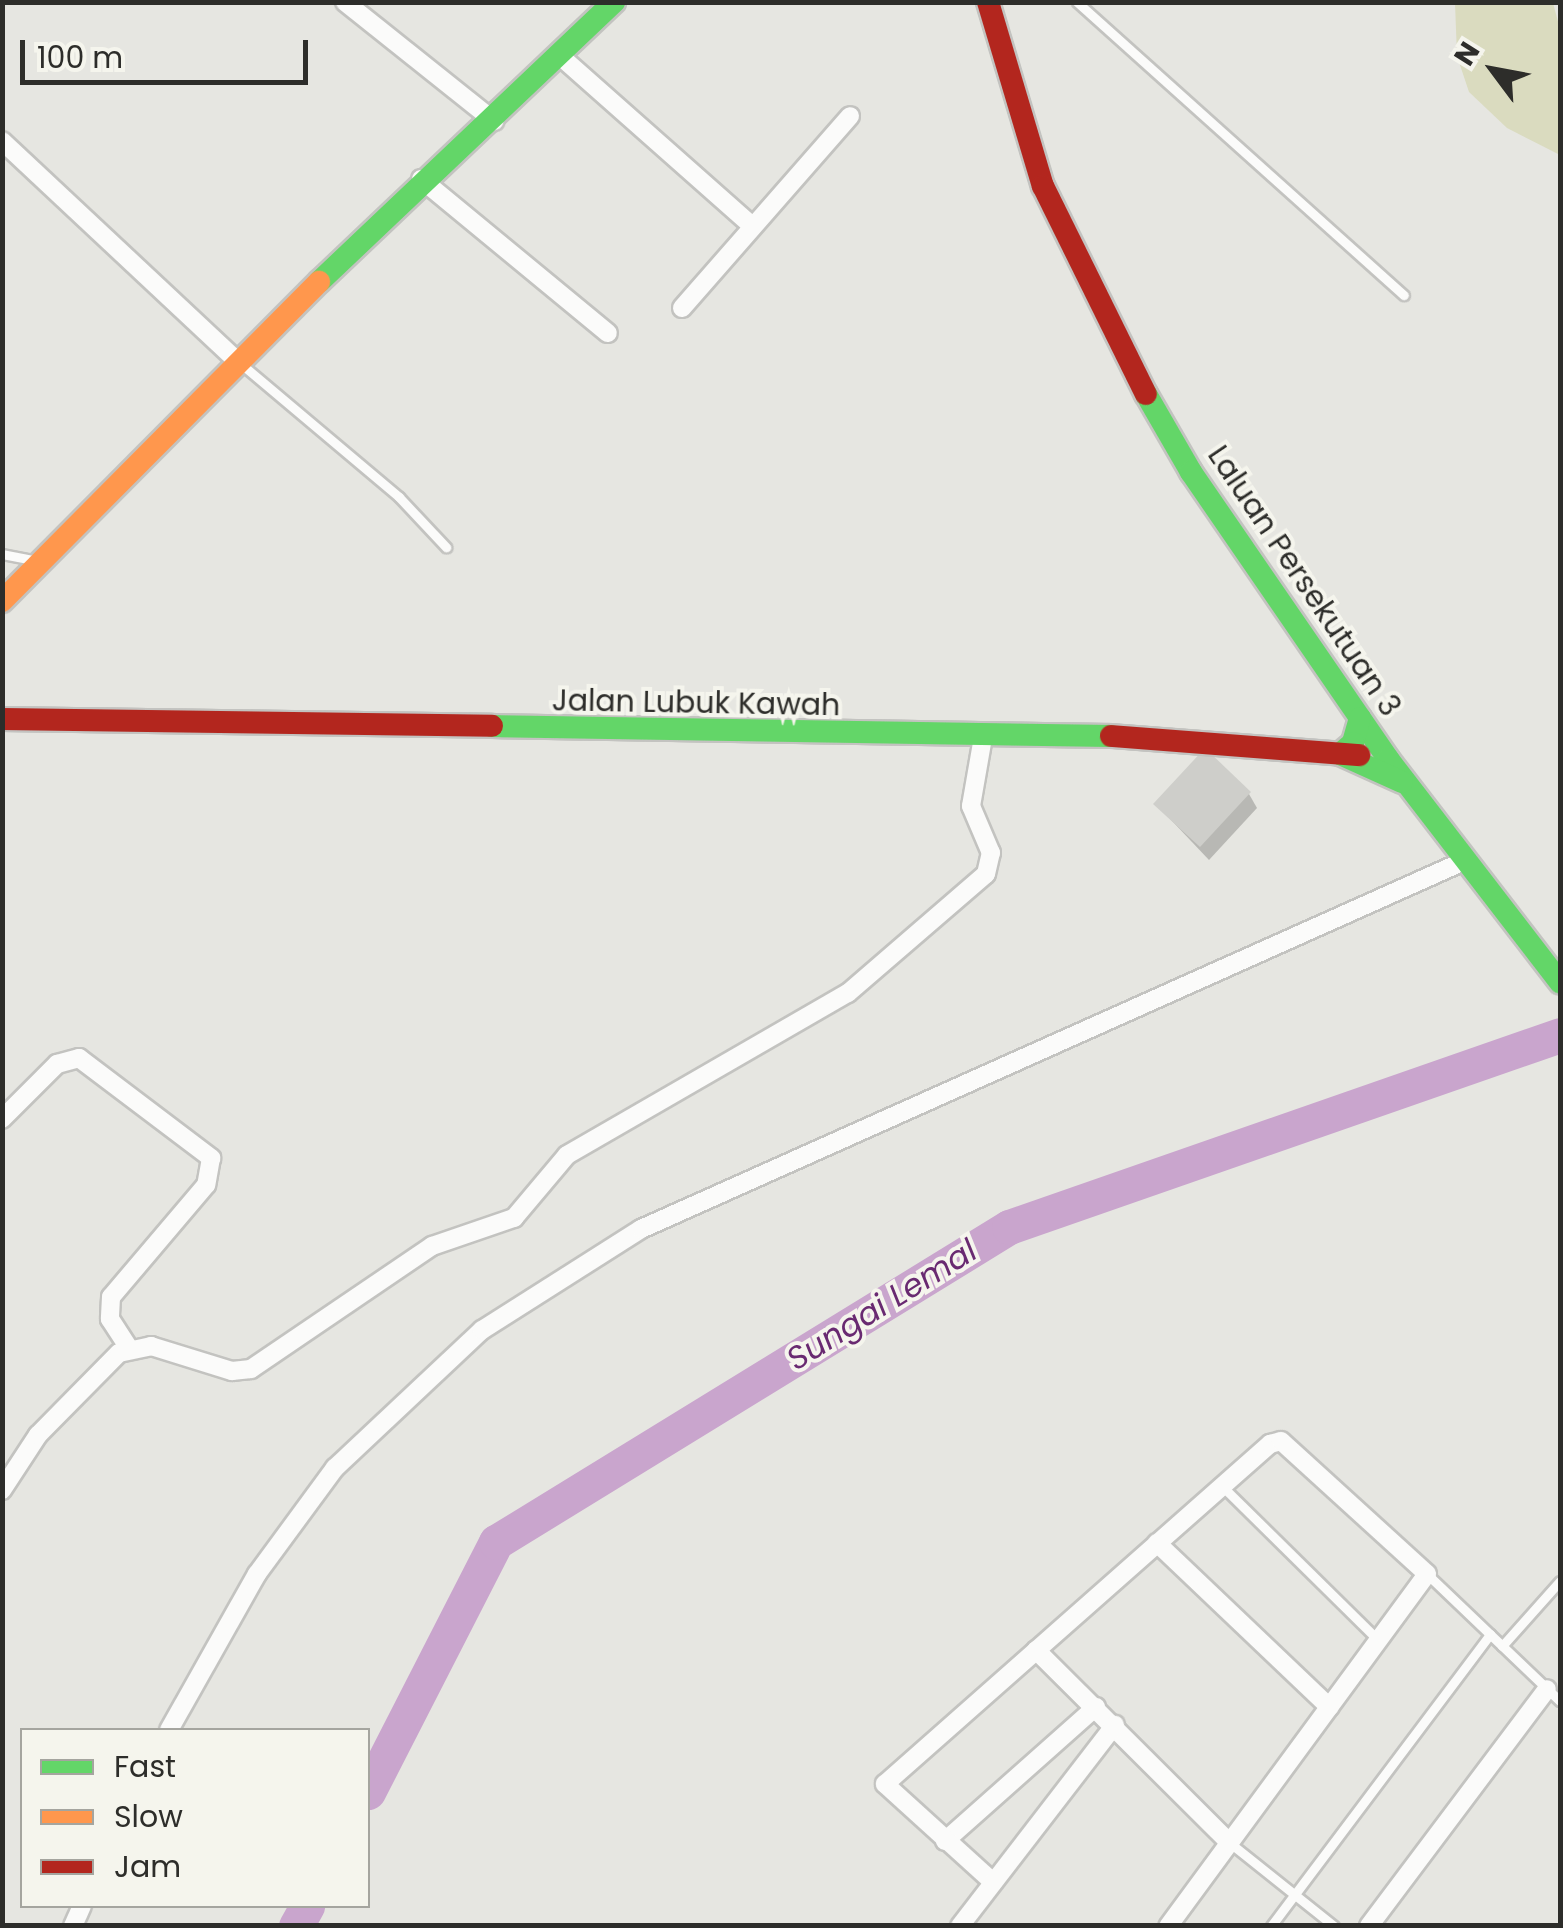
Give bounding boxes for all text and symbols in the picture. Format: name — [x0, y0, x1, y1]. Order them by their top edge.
scale bar — [25, 20, 312, 82]
north arrow — [1443, 20, 1543, 120]
text: N — [1445, 35, 1489, 73]
text: 100 m — [37, 36, 123, 79]
street label: Laluan Persekutuan 3 — [1200, 439, 1408, 723]
street label: Jalan Lubuk Kawah — [551, 682, 841, 724]
water label: Sungai Lemal — [780, 1231, 984, 1379]
legend — [20, 1728, 370, 1908]
text: Fast — [114, 1745, 176, 1788]
text: Slow — [114, 1795, 183, 1838]
text: Jam — [114, 1845, 181, 1888]

